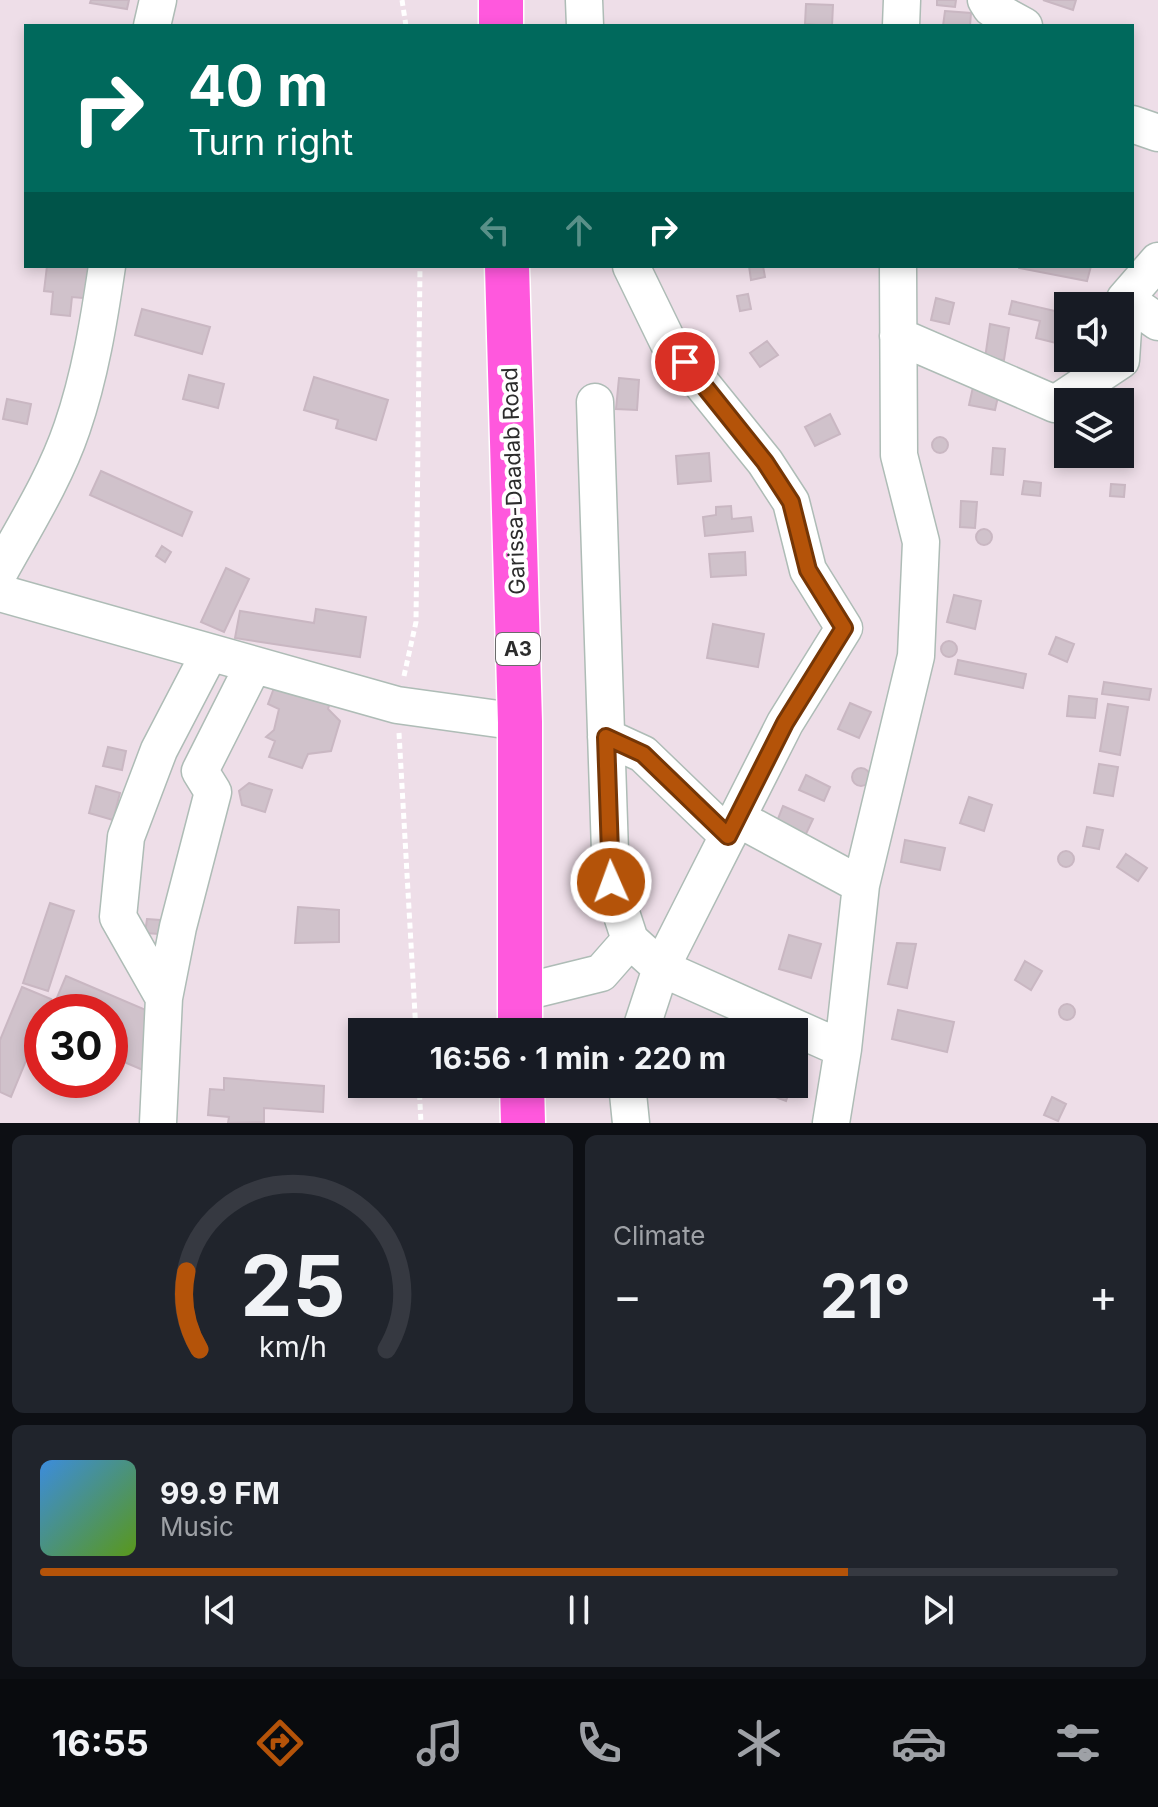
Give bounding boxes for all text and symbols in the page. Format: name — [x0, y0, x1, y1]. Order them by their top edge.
text: 40 m — [188, 52, 328, 120]
icon: right — [56, 56, 160, 160]
text: Turn right — [188, 120, 353, 164]
icon: left — [473, 208, 517, 252]
icon: ahead — [557, 208, 601, 252]
icon: right — [641, 208, 685, 252]
map controls — [1054, 292, 1134, 468]
button: sound — [1054, 292, 1134, 372]
pin — [651, 328, 719, 396]
icon: arrive — [663, 340, 707, 384]
street label: Garissa-Daadab Road — [496, 367, 530, 595]
button: layers — [1054, 388, 1134, 468]
road number: A3 — [496, 633, 540, 665]
position arrow — [569, 840, 653, 924]
speed limit sign: 30 — [24, 994, 128, 1098]
text: 16:56 · 1 min · 220 m — [430, 1040, 726, 1076]
text: Climate — [613, 1220, 705, 1251]
text: 25 — [240, 1235, 345, 1336]
text: 21° — [820, 1260, 911, 1332]
text: − — [613, 1269, 642, 1323]
text: + — [1089, 1269, 1118, 1323]
text: km/h — [259, 1329, 326, 1364]
text: 99.9 FM — [160, 1475, 280, 1511]
text: Music — [160, 1511, 234, 1542]
icon: previous — [198, 1588, 242, 1632]
icon: pause — [557, 1588, 601, 1632]
icon: next — [916, 1588, 960, 1632]
icon: directions — [252, 1715, 308, 1771]
icon: music — [412, 1715, 468, 1771]
icon: phone — [571, 1715, 627, 1771]
icon: climate — [731, 1715, 787, 1771]
icon: car — [891, 1715, 947, 1771]
icon: filters — [1050, 1715, 1106, 1771]
text: 16:55 — [52, 1721, 149, 1765]

